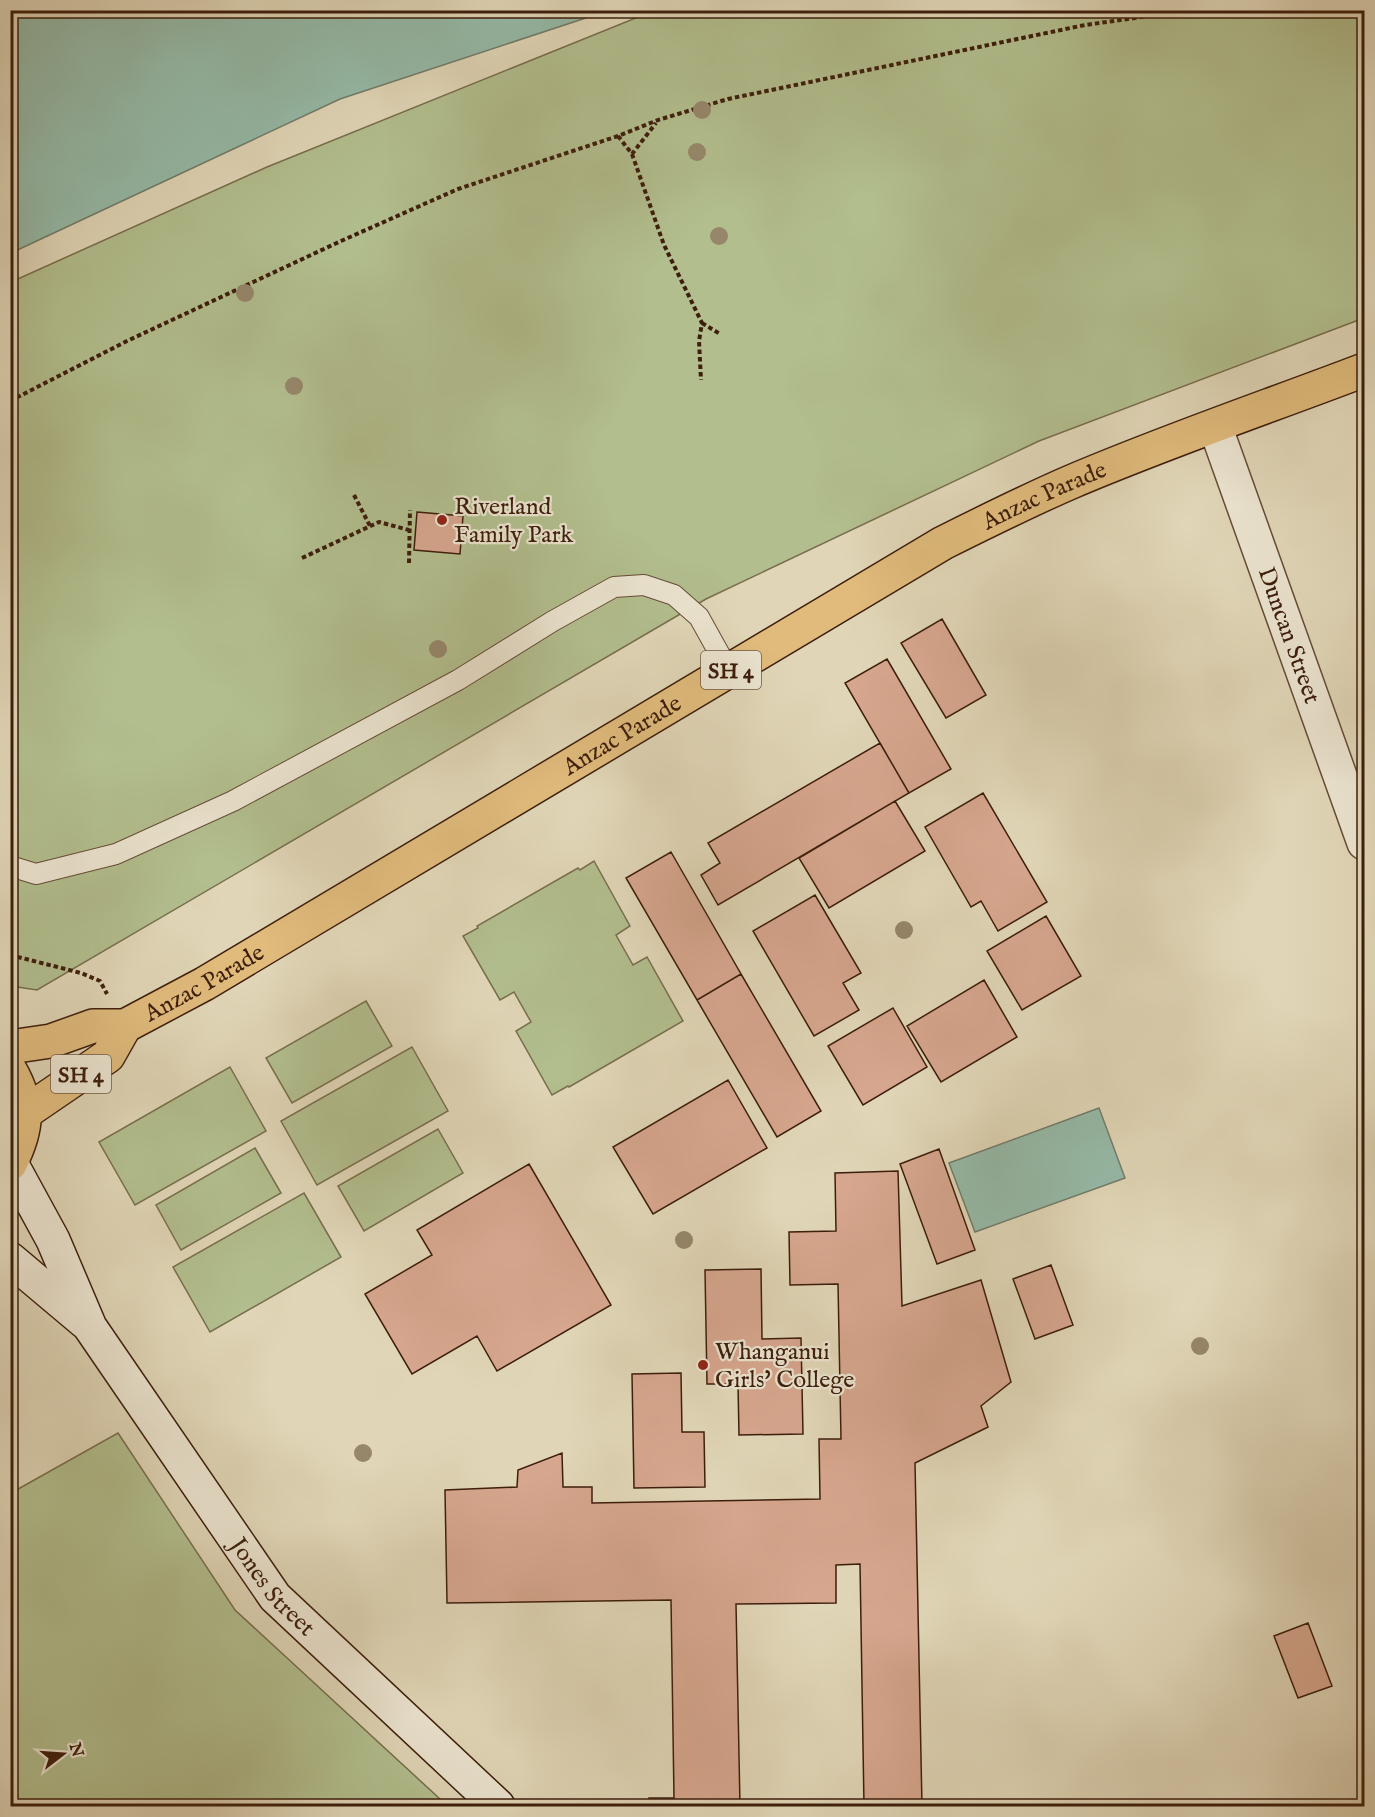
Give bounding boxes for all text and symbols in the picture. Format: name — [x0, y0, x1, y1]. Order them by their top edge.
street label: Anzac Parade — [976, 455, 1111, 539]
place label: Riverland Family Park — [454, 492, 573, 551]
marker: Riverland Family Park — [435, 513, 449, 527]
street label: Duncan Street — [1250, 563, 1327, 708]
road number: SH 4 — [701, 651, 761, 689]
street label: Anzac Parade — [557, 689, 688, 784]
street label: Anzac Parade — [138, 938, 270, 1031]
road number: SH 4 — [51, 1055, 111, 1093]
place label: Whanganui Girls' College — [715, 1337, 854, 1396]
marker: Whanganui Girls' College — [696, 1358, 710, 1372]
street label: Jones Street — [220, 1530, 321, 1644]
north arrow — [33, 1724, 93, 1784]
text: N — [64, 1740, 87, 1760]

